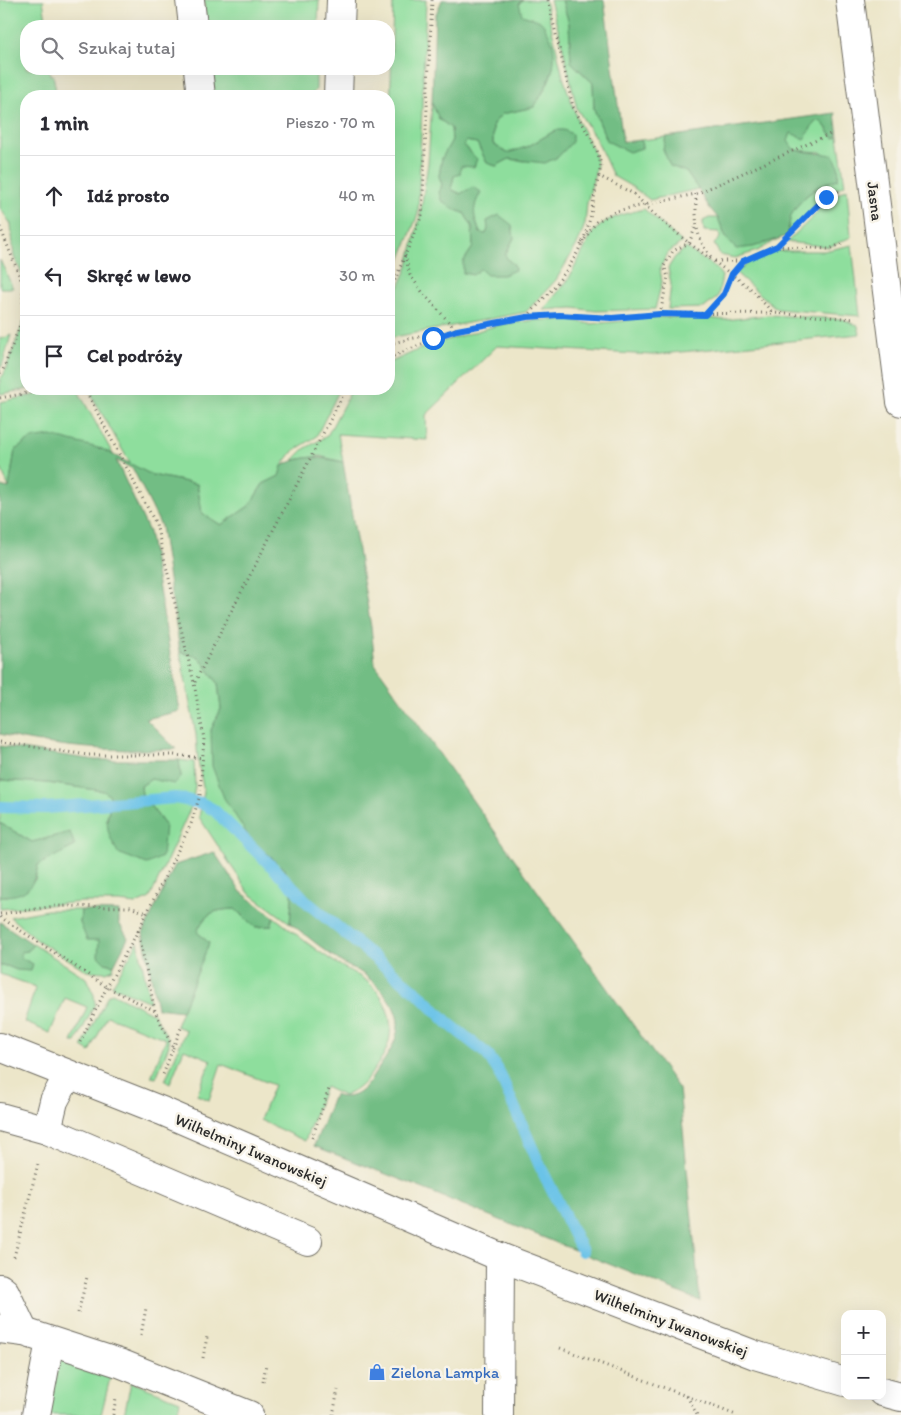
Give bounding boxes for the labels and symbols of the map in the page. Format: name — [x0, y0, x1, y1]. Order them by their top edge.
street label: Jasna — [863, 180, 887, 222]
route end — [815, 186, 838, 209]
route start — [422, 327, 445, 350]
street label: Wilhelminy Iwanowskiej — [172, 1109, 330, 1191]
street label: Wilhelminy Iwanowskiej — [591, 1285, 751, 1361]
shop icon: Zielona Lampka — [367, 1362, 387, 1382]
place label: Zielona Lampka — [391, 1363, 500, 1382]

